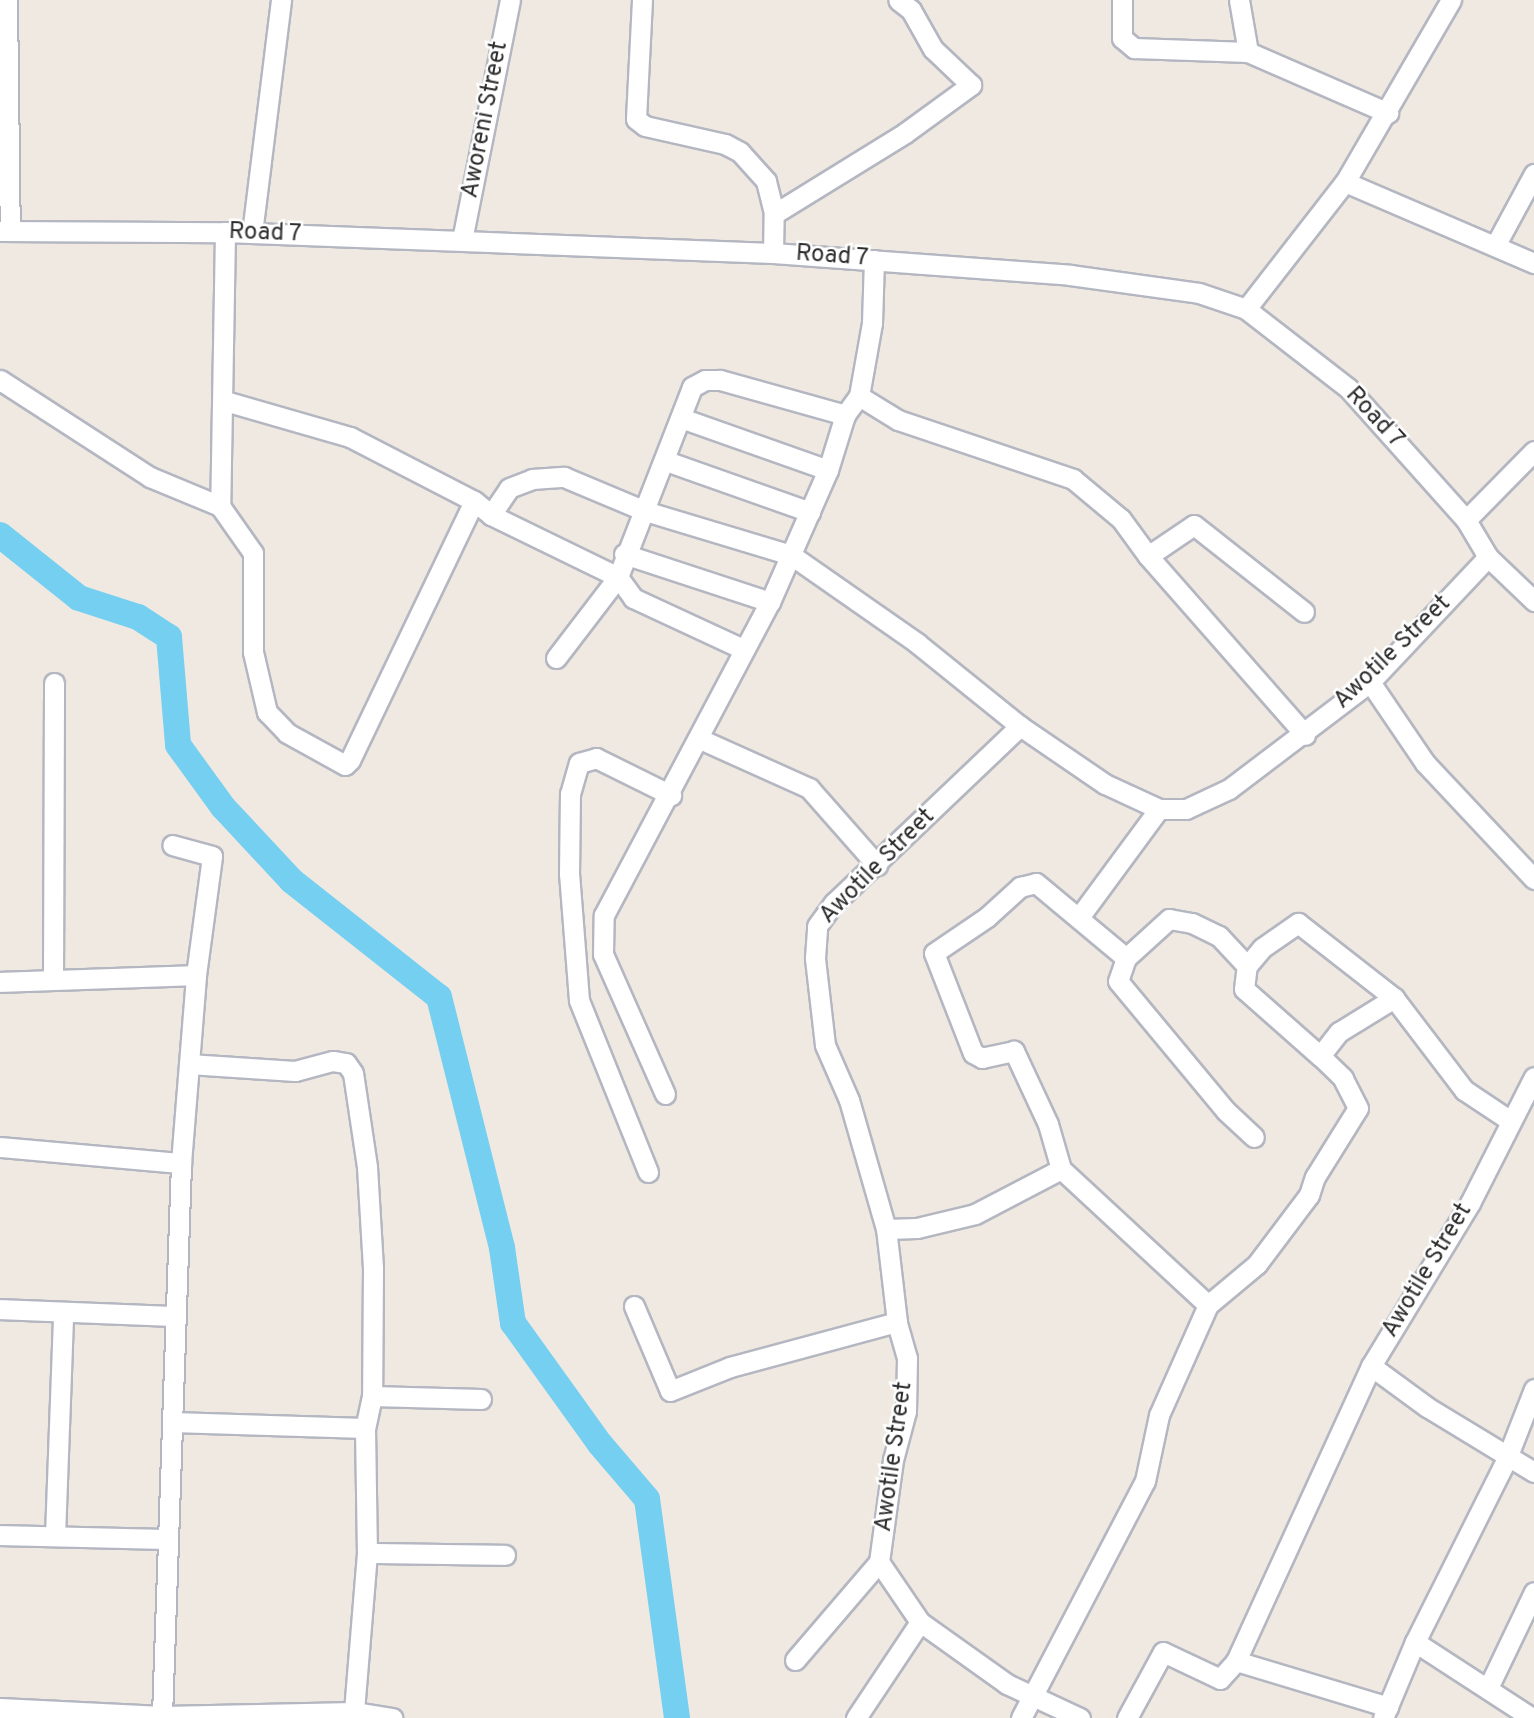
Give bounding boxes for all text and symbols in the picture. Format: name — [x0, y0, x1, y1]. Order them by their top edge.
street label: Aworeni Street — [457, 39, 515, 201]
street label: Road 7 — [228, 218, 302, 250]
street label: Road 7 — [794, 240, 870, 274]
street label: Road 7 — [1338, 381, 1410, 455]
street label: Awotile Street — [1329, 590, 1457, 716]
street label: Awotile Street — [814, 803, 942, 931]
street label: Awotile Street — [1377, 1199, 1479, 1343]
street label: Awotile Street — [870, 1380, 920, 1534]

